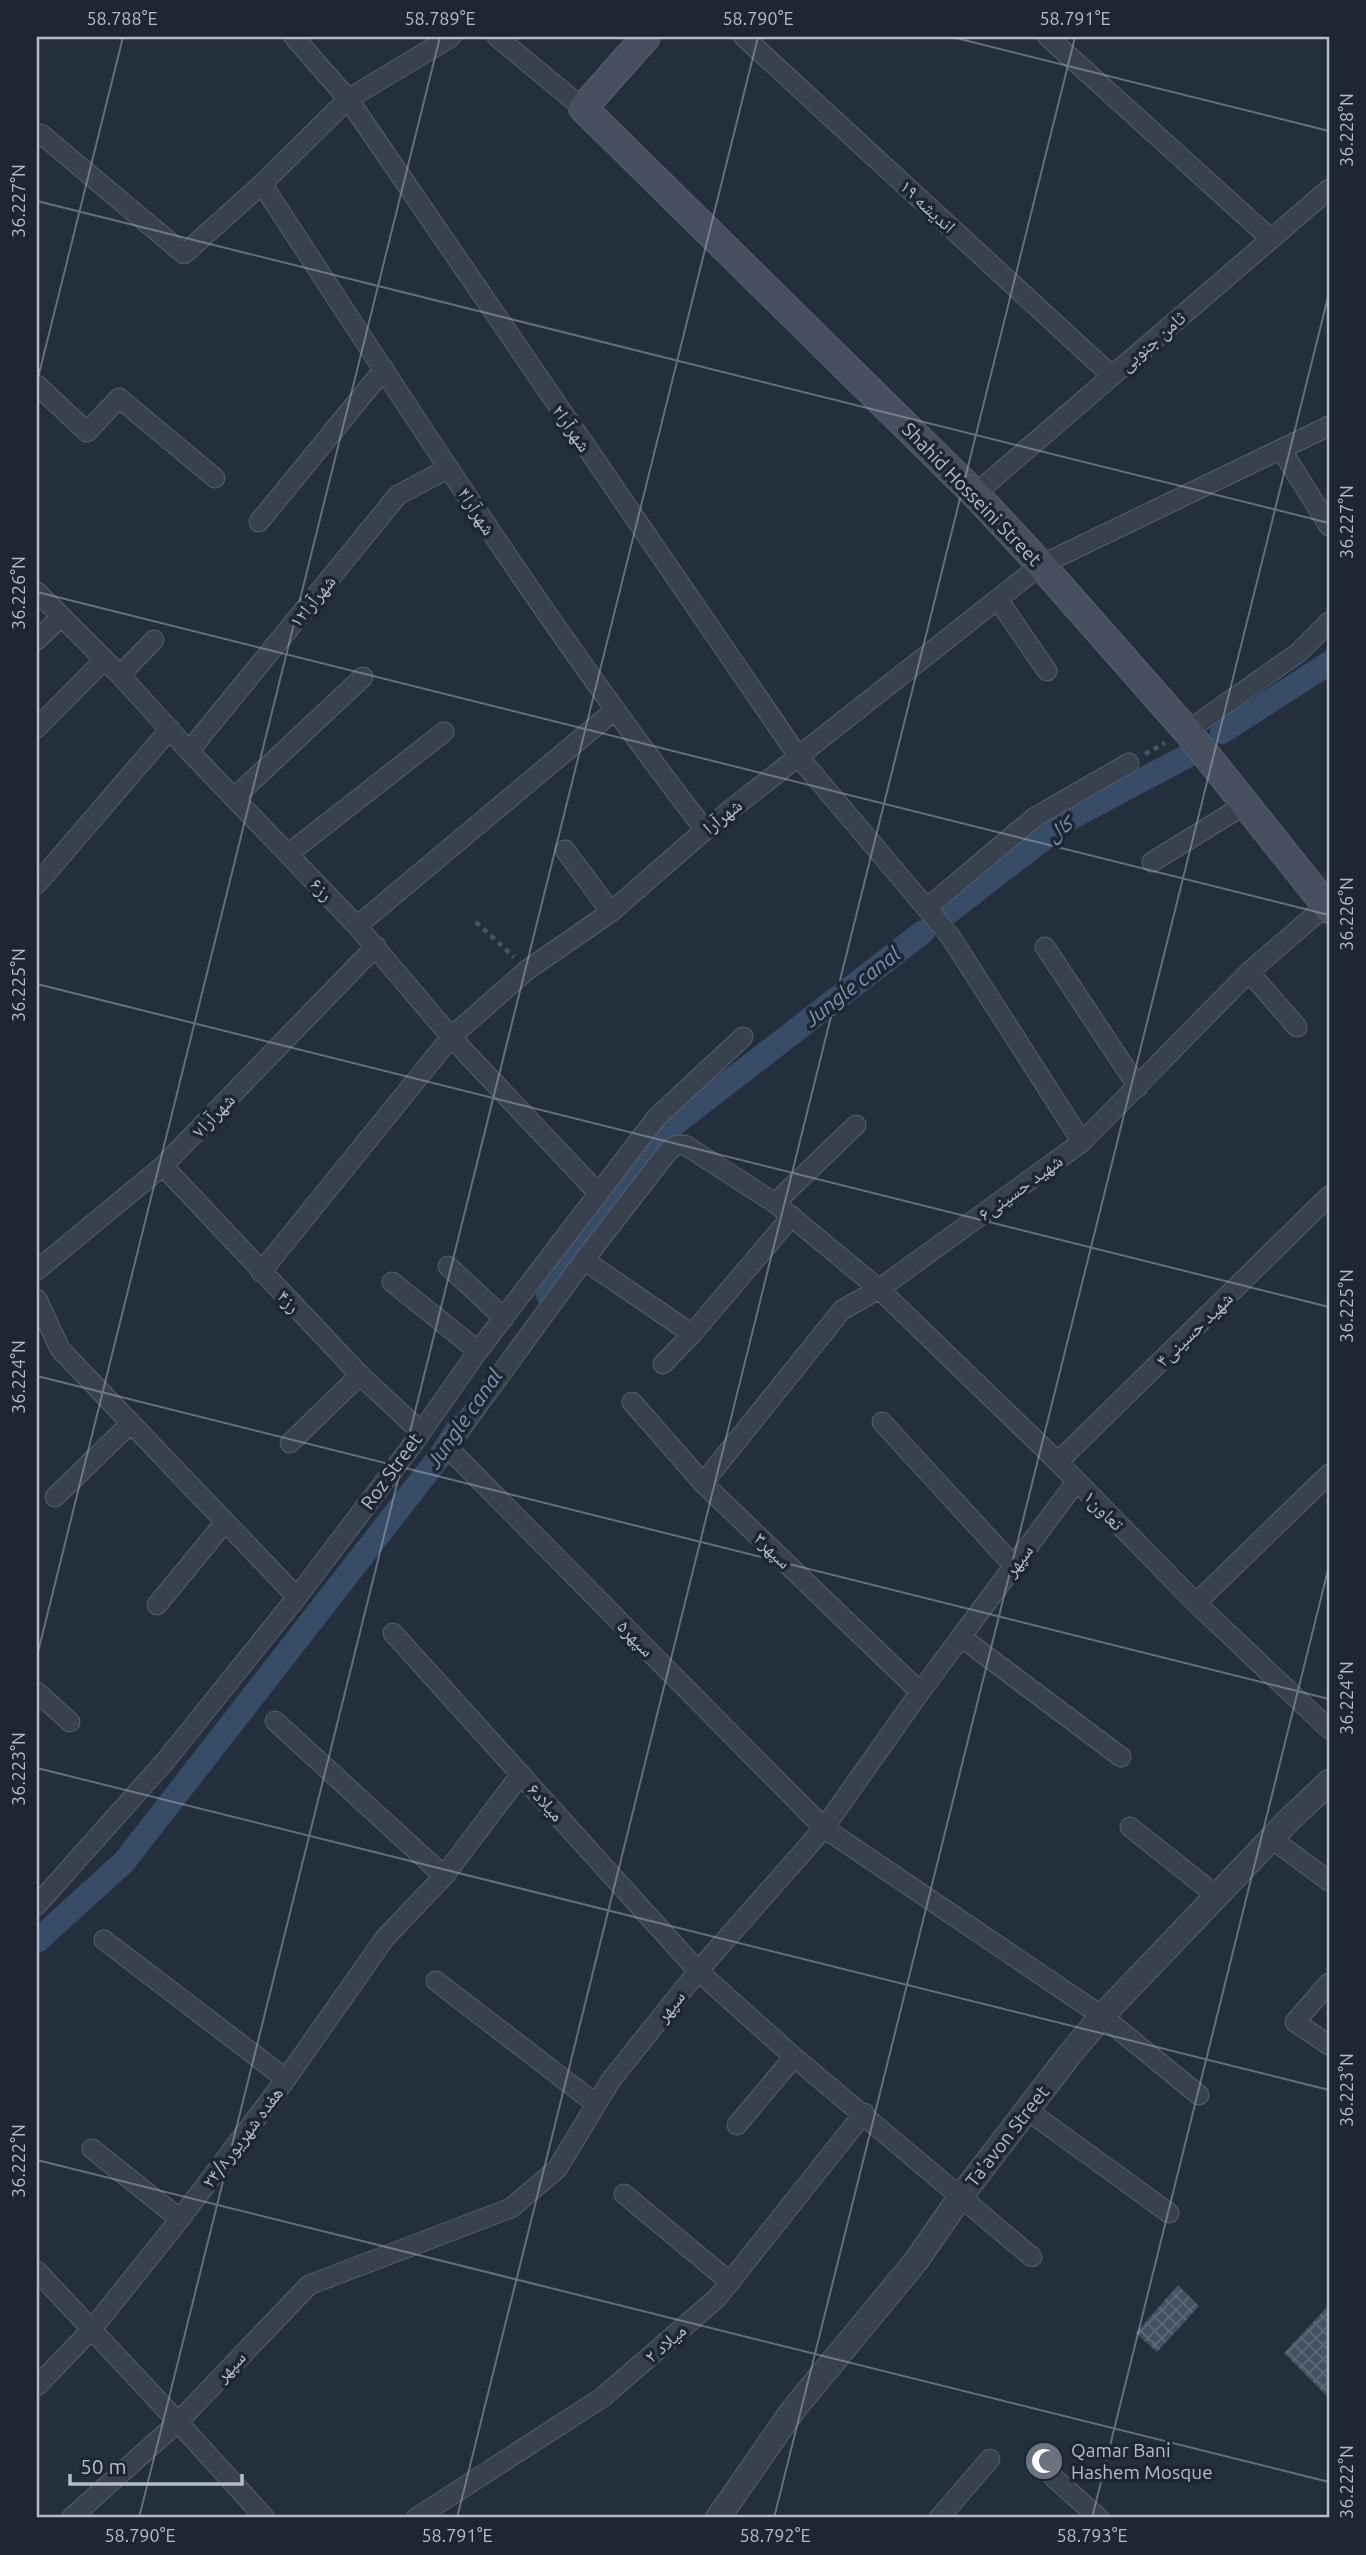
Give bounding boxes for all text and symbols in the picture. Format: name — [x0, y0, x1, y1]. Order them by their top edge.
text: 58.788°E — [86, 8, 158, 28]
text: 58.789°E — [404, 8, 476, 28]
text: 58.790°E — [722, 8, 794, 28]
text: 58.791°E — [1039, 8, 1111, 28]
text: 36.228°N — [1336, 93, 1356, 167]
text: 36.227°N — [8, 164, 28, 238]
street label: اندیشه ۱۹ — [895, 175, 960, 237]
street label: ثامن جنوبی — [1114, 306, 1190, 376]
street label: شهرآرا۲ — [547, 400, 596, 456]
street label: Shahid Hosseini Street — [898, 418, 1046, 570]
street label: شهرآرا۴ — [453, 483, 500, 539]
text: 36.227°N — [1336, 485, 1356, 559]
text: 36.226°N — [8, 556, 28, 630]
street label: شهرآرا۱۲ — [284, 570, 340, 632]
street label: شهرآرا — [698, 794, 747, 839]
water label: کال — [1041, 809, 1081, 847]
street label: رز۶ — [305, 873, 338, 906]
text: 36.226°N — [1336, 877, 1356, 951]
water label: Jungle canal — [798, 941, 905, 1032]
text: 36.225°N — [8, 948, 28, 1022]
street label: شهرآرا۷ — [187, 1089, 240, 1142]
street label: شهید حسینی۶ — [974, 1149, 1067, 1226]
text: 36.225°N — [1336, 1269, 1356, 1343]
street label: رز۴ — [272, 1285, 305, 1318]
street label: شهید حسینی۴ — [1151, 1287, 1238, 1372]
text: 36.224°N — [8, 1340, 28, 1414]
water label: Jungle canal — [420, 1364, 507, 1473]
street label: Roz Street — [356, 1428, 426, 1513]
street label: تعاون۱ — [1079, 1485, 1129, 1536]
street label: سپهر۳ — [749, 1527, 796, 1574]
street label: سپهر — [998, 1540, 1038, 1582]
street label: سپهر۵ — [612, 1615, 659, 1662]
text: 36.224°N — [1336, 1661, 1356, 1735]
text: 36.223°N — [8, 1732, 28, 1806]
street label: میلاد۶ — [523, 1778, 569, 1826]
street label: سپهر — [650, 1986, 690, 2028]
text: 36.223°N — [1336, 2053, 1356, 2127]
street label: Ta'avon Street — [961, 2081, 1054, 2191]
street label: هفده شهریور۲۴/۸ — [197, 2082, 288, 2192]
text: 36.222°N — [8, 2124, 28, 2198]
street label: میلاد ۲ — [640, 2319, 690, 2367]
street label: سپهر — [209, 2346, 251, 2387]
place label: Qamar Bani Hashem Mosque — [1071, 2439, 1213, 2483]
mosque icon: Qamar Bani Hashem Mosque — [1023, 2440, 1065, 2482]
scale bar — [70, 2443, 242, 2487]
text: 36.222°N — [1336, 2445, 1356, 2519]
text: 50 m — [80, 2454, 127, 2478]
text: 58.790°E — [104, 2525, 176, 2545]
text: 58.791°E — [421, 2525, 493, 2545]
text: 58.792°E — [739, 2525, 811, 2545]
text: 58.793°E — [1056, 2525, 1128, 2545]

